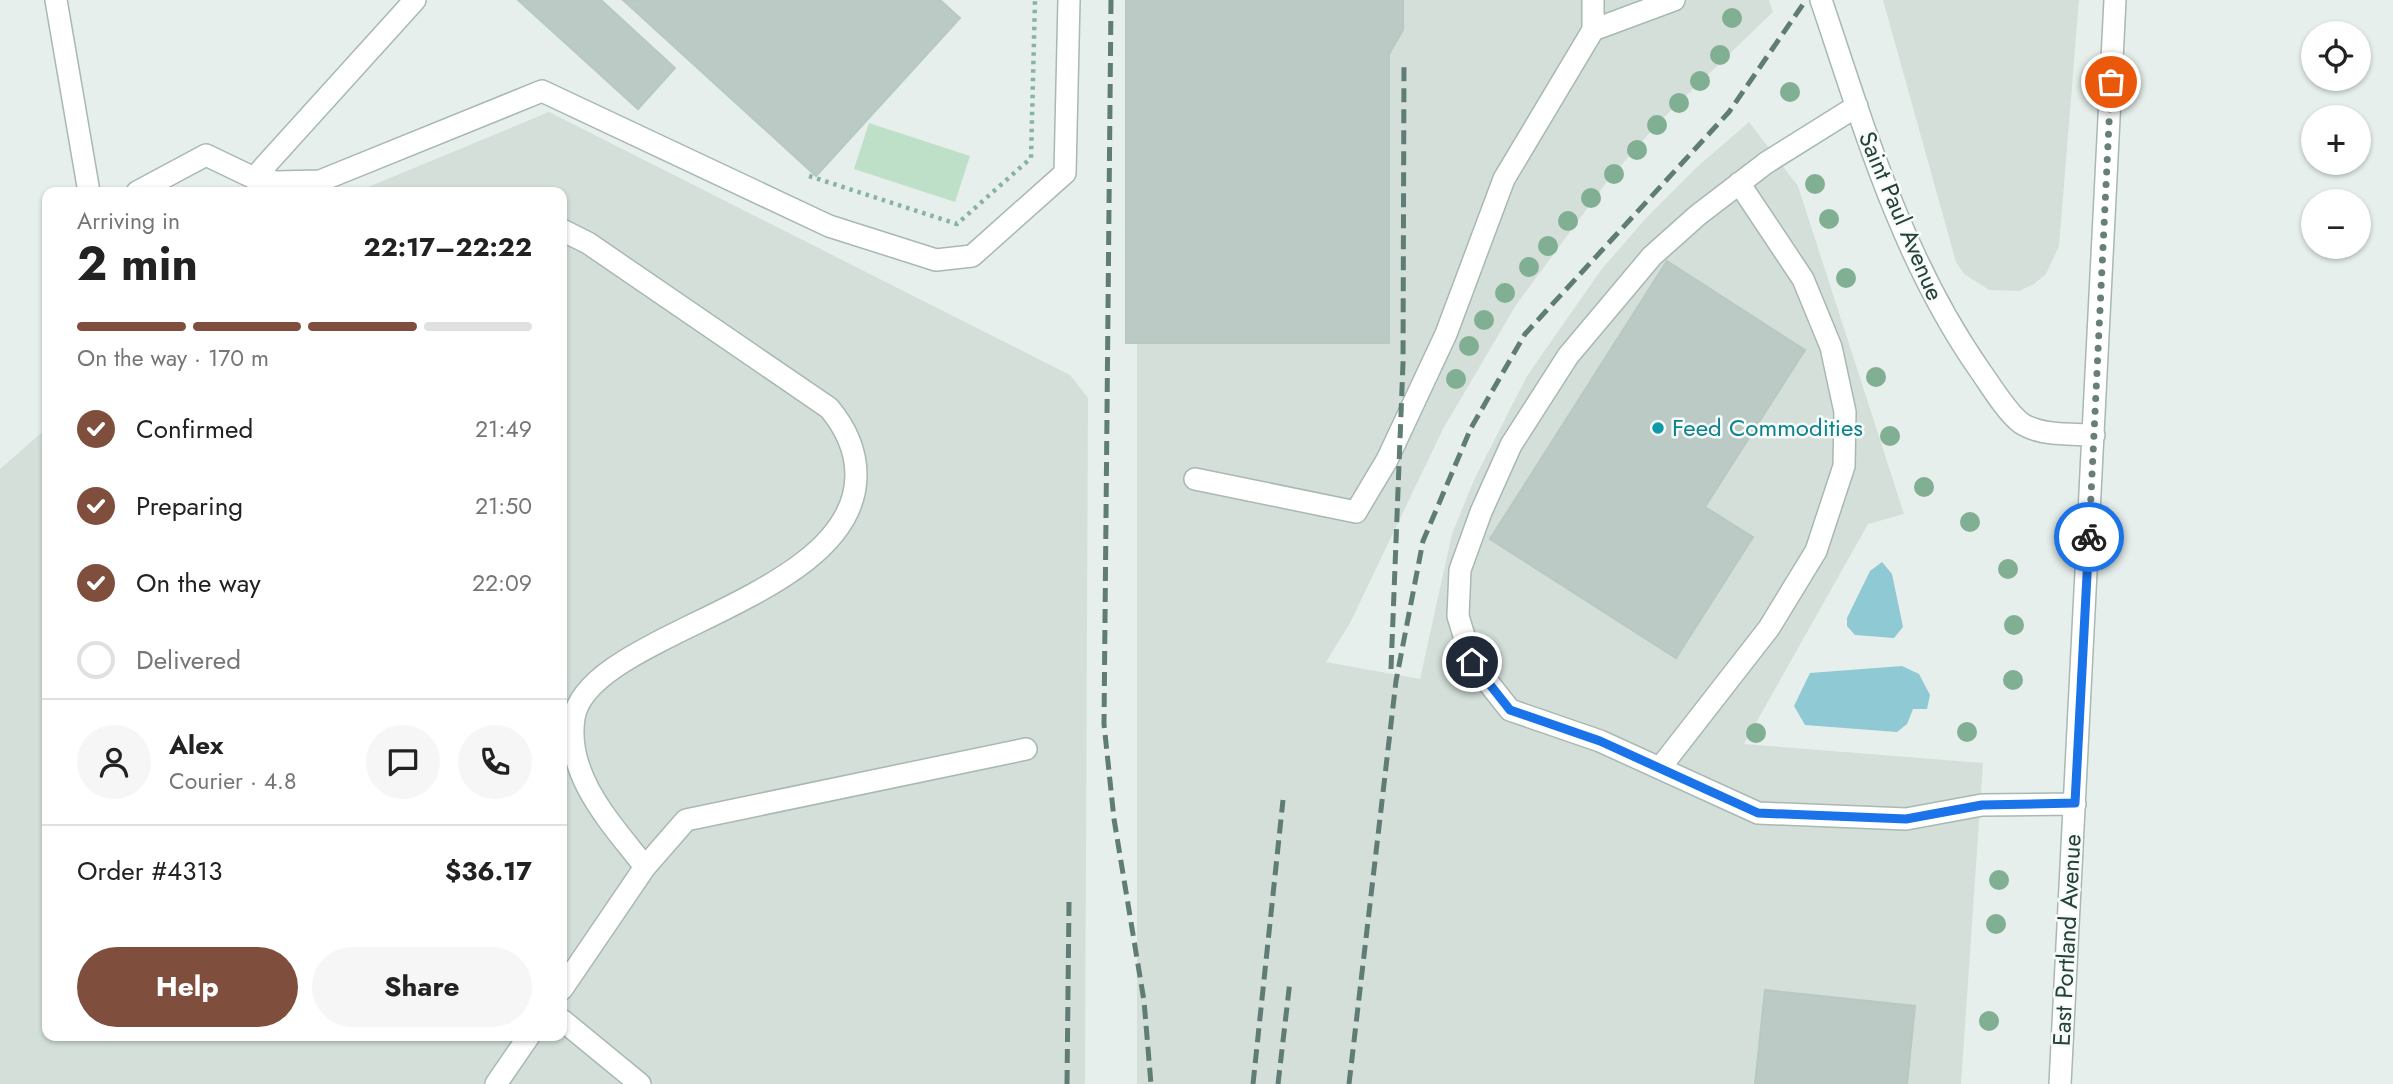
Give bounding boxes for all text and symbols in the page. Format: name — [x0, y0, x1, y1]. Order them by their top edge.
map controls — [2301, 21, 2371, 259]
button: locate — [2301, 21, 2371, 91]
pin — [2081, 52, 2141, 112]
icon: bag — [2092, 63, 2130, 101]
button: + — [2301, 105, 2371, 175]
street label: Saint Paul Avenue — [1850, 126, 1953, 306]
button: − — [2301, 189, 2371, 259]
text: Arriving in — [77, 204, 180, 238]
text: 22:17–22:22 — [364, 228, 532, 266]
text: 2 min — [77, 231, 198, 297]
text: On the way · 170 m — [77, 341, 269, 375]
icon: check — [77, 410, 115, 448]
text: Confirmed — [136, 410, 253, 448]
place label: Feed Commodities — [1672, 410, 1863, 445]
text: 21:49 — [475, 412, 532, 446]
marker: Feed Commodities — [1650, 420, 1666, 436]
icon: check — [77, 487, 115, 525]
text: Preparing — [136, 487, 243, 525]
text: 21:50 — [475, 489, 532, 523]
courier — [2054, 502, 2124, 572]
icon: bike — [2070, 518, 2108, 556]
icon: check — [77, 564, 115, 602]
text: On the way — [136, 564, 261, 602]
text: 22:09 — [472, 566, 532, 600]
pin — [1442, 632, 1502, 692]
text: Delivered — [136, 641, 241, 679]
icon: home — [1453, 643, 1491, 681]
button: person — [77, 725, 151, 799]
button: chat — [366, 725, 440, 799]
button: phone — [458, 725, 532, 799]
text: Alex — [169, 726, 223, 764]
text: Courier · 4.8 — [169, 764, 297, 798]
street label: East Portland Avenue — [2043, 833, 2090, 1047]
text: Order #4313 — [77, 852, 222, 890]
text: $36.17 — [445, 852, 532, 890]
button: Help — [77, 947, 298, 1027]
button: Share — [312, 947, 532, 1027]

